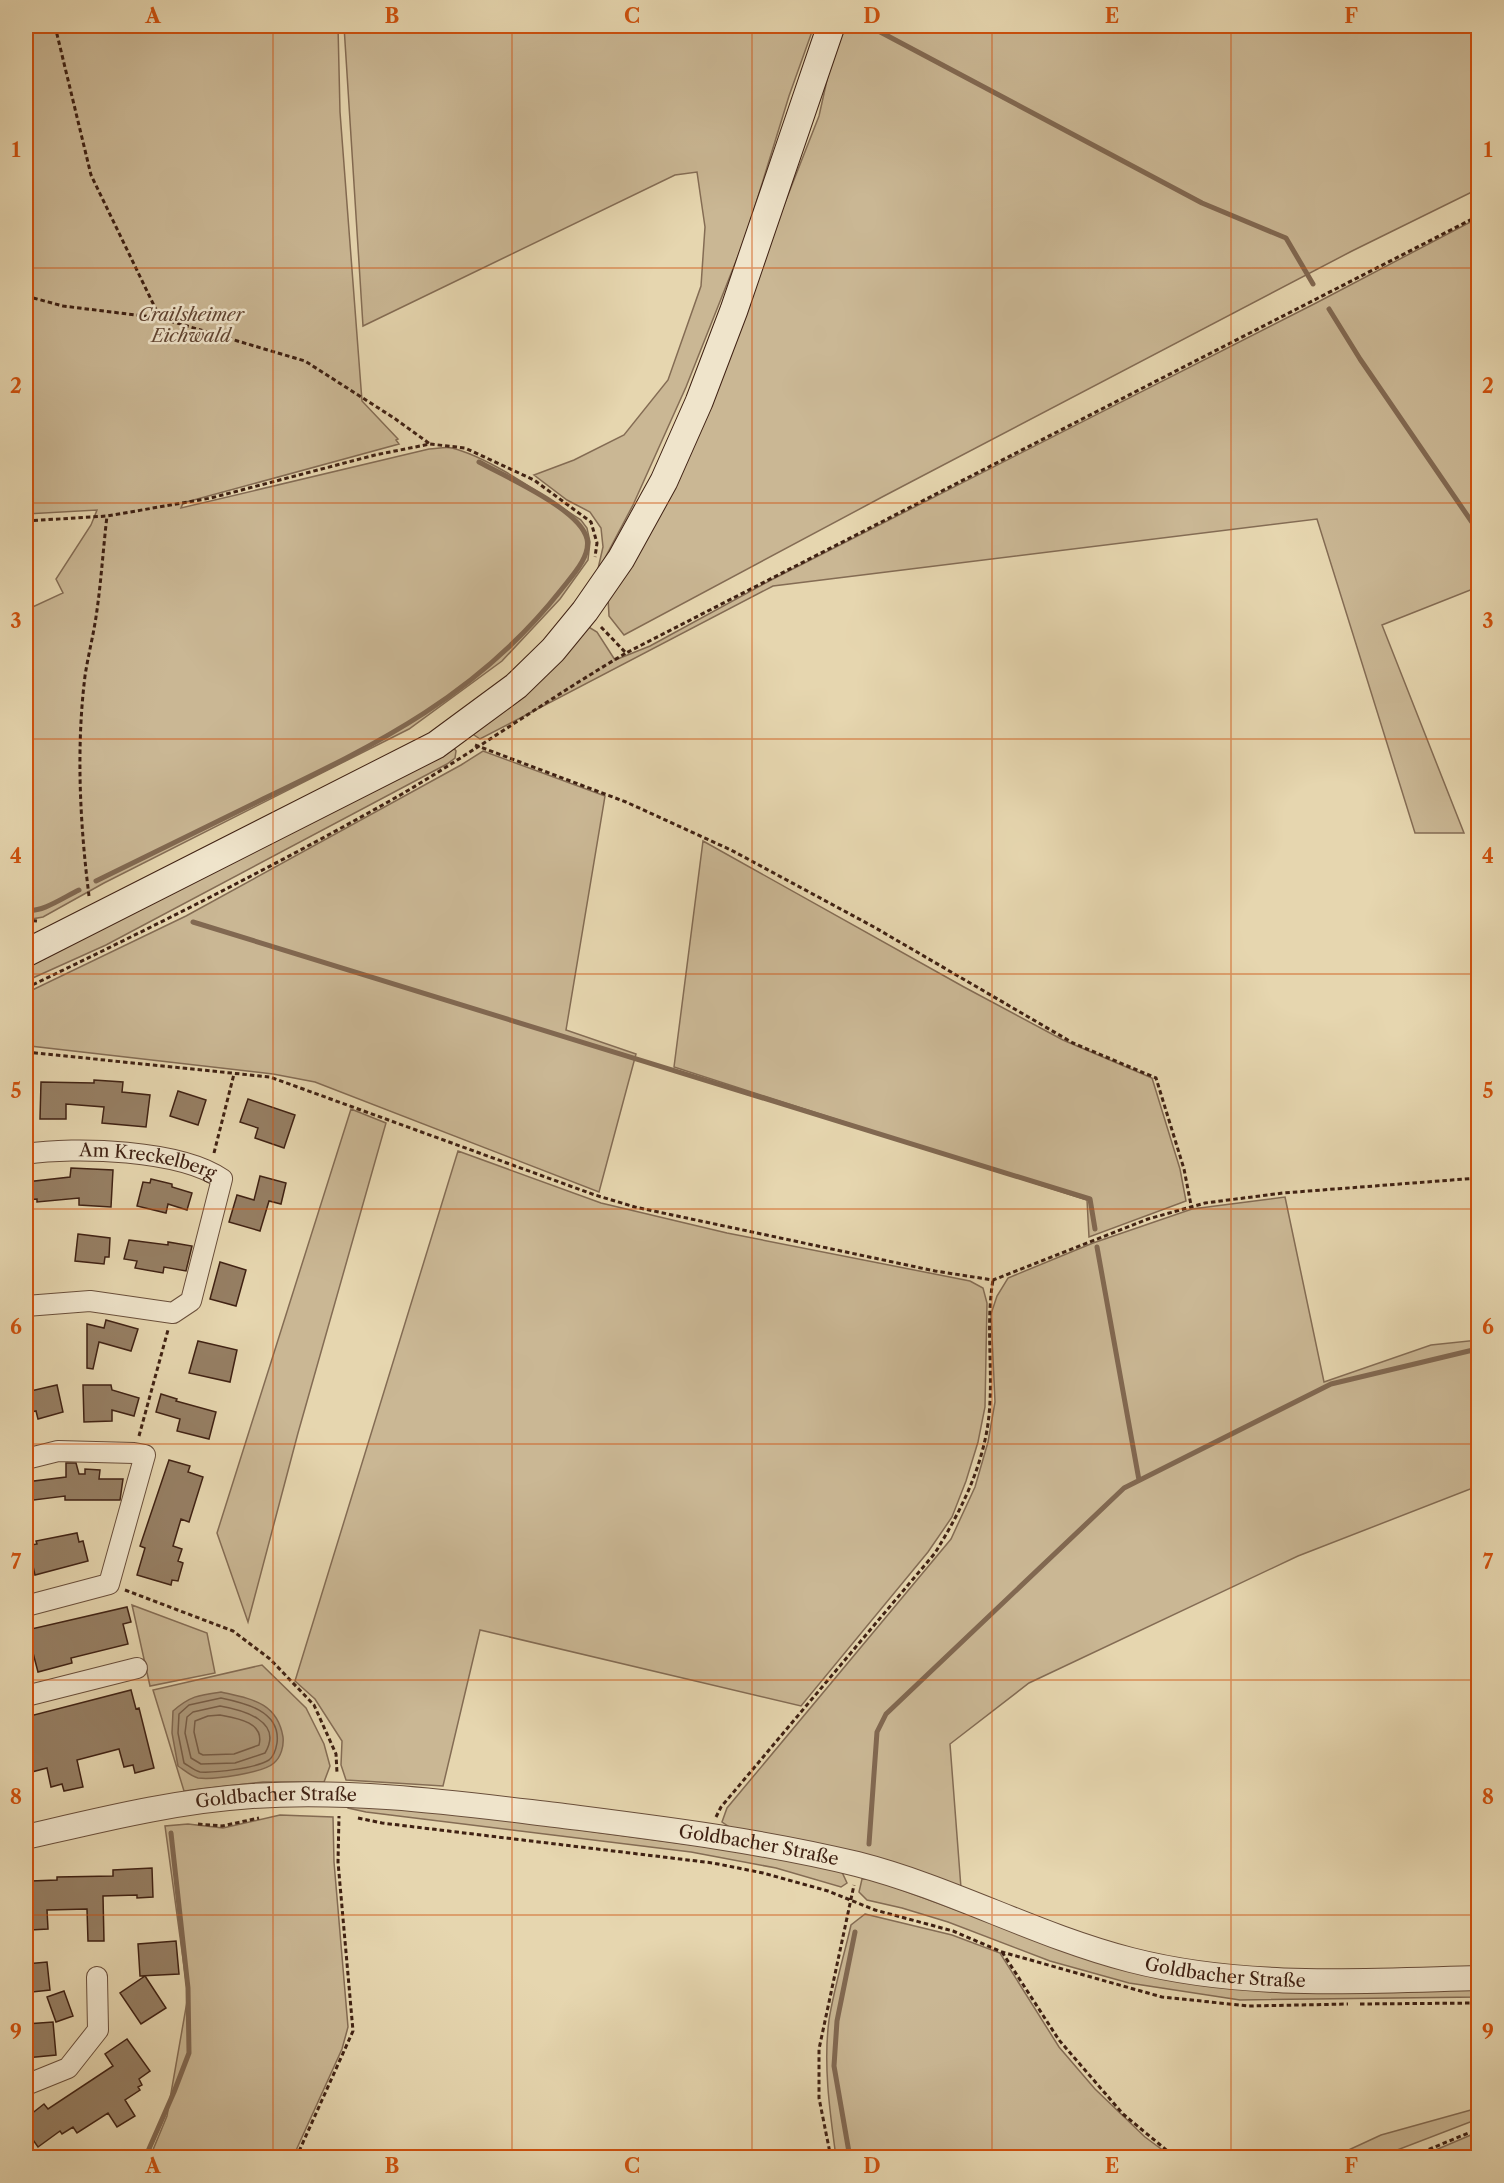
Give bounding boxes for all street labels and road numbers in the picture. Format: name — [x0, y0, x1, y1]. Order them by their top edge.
street label: Am Kreckelberg — [78, 1139, 220, 1185]
street label: Goldbacher Straße — [194, 1783, 357, 1813]
street label: Goldbacher Straße — [677, 1820, 841, 1870]
street label: Goldbacher Straße — [1143, 1953, 1306, 1992]

